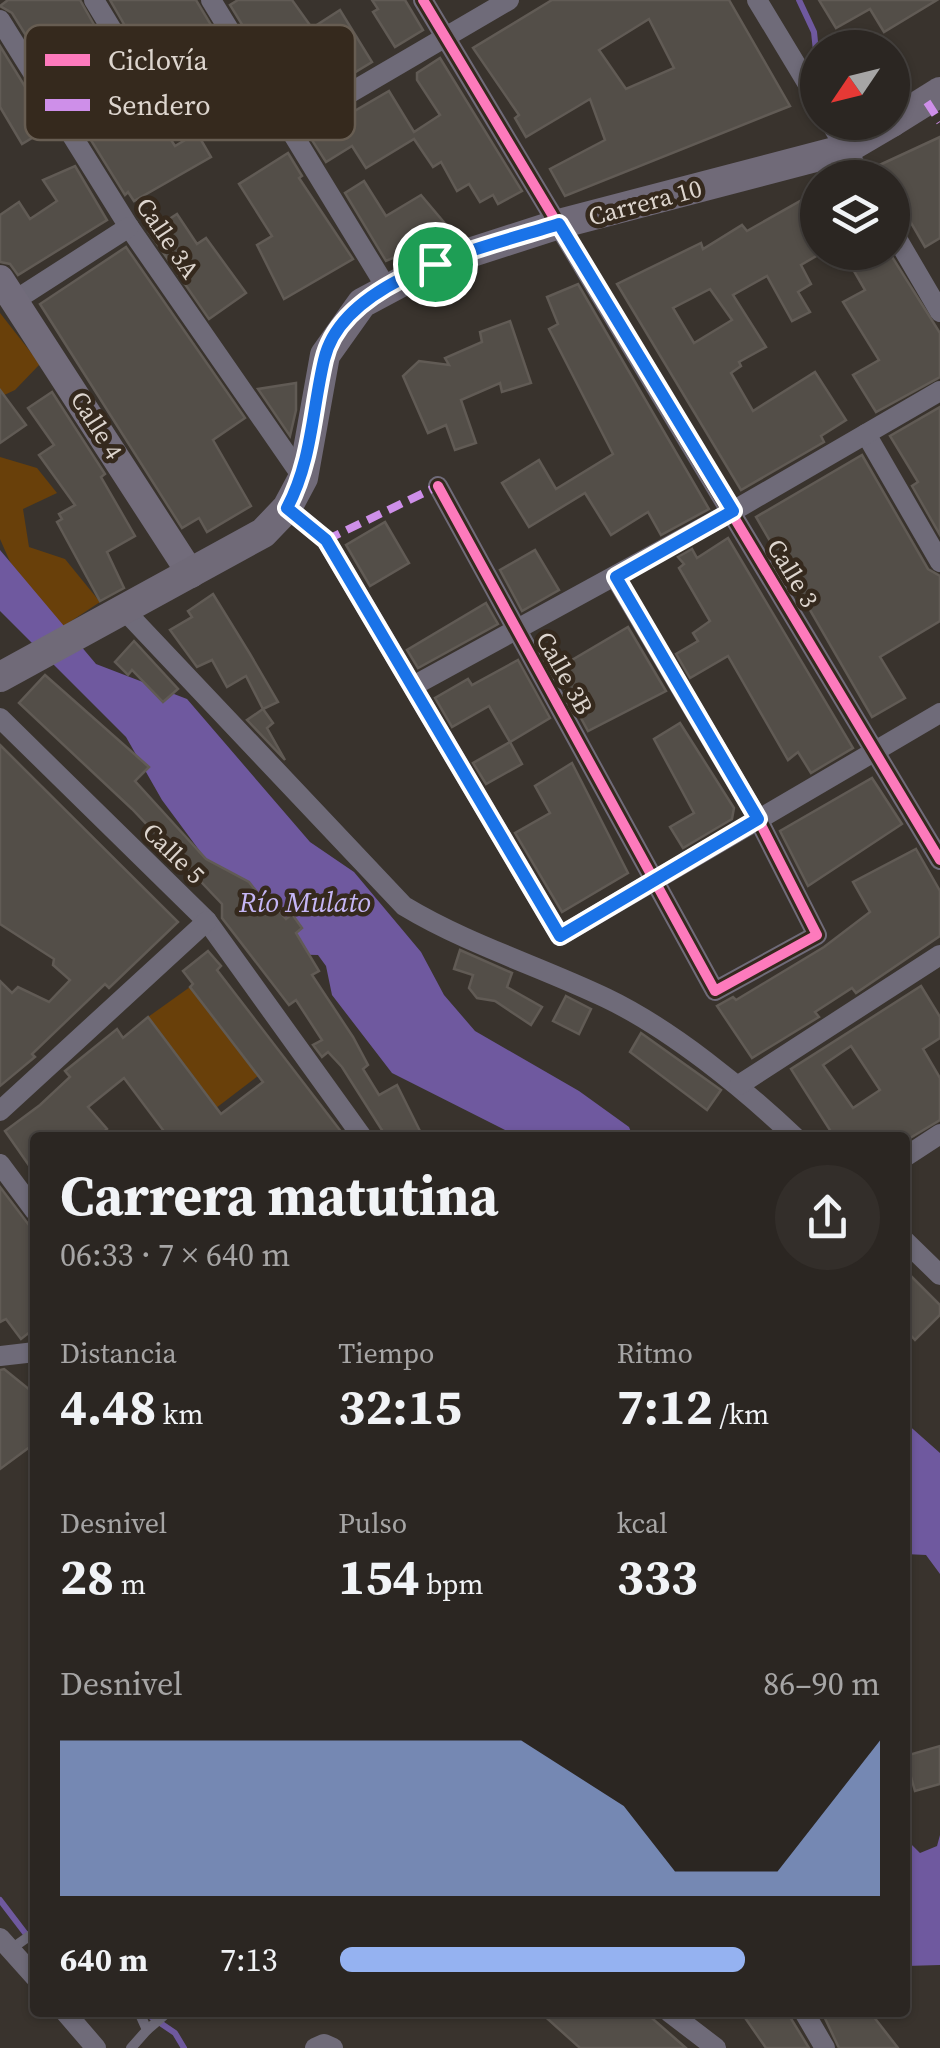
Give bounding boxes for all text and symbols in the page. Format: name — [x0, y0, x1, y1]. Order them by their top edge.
legend — [25, 25, 355, 140]
north arrow — [800, 30, 910, 140]
map controls — [800, 30, 910, 270]
text: Ciclovía — [108, 41, 209, 79]
text: Sendero — [108, 86, 211, 124]
button: layers — [800, 160, 910, 270]
street label: Carrera 10 — [585, 171, 705, 233]
street label: Calle 3A — [128, 191, 208, 286]
pin — [393, 222, 478, 307]
icon: arrive — [408, 237, 463, 292]
street label: Calle 4 — [63, 384, 131, 466]
street label: Calle 3 — [759, 532, 827, 614]
street label: Calle 3B — [528, 625, 602, 721]
street label: Calle 5 — [135, 815, 213, 891]
water label: Río Mulato — [238, 883, 371, 921]
text: Carrera matutina — [60, 1158, 499, 1233]
button: share — [775, 1165, 880, 1270]
text: 06:33 · 7 × 640 m — [60, 1233, 290, 1277]
text: Distancia — [60, 1334, 177, 1372]
text: Tiempo — [338, 1334, 434, 1372]
text: Ritmo — [617, 1334, 693, 1372]
text: 4.48 — [60, 1372, 156, 1441]
text: 32:15 — [338, 1372, 462, 1441]
text: 7:12 — [617, 1372, 713, 1441]
text: km — [156, 1395, 203, 1433]
text: /km — [713, 1395, 769, 1433]
text: Desnivel — [60, 1504, 167, 1542]
text: Pulso — [338, 1504, 407, 1542]
text: kcal — [617, 1504, 668, 1542]
text: 28 — [60, 1542, 114, 1611]
text: 154 — [338, 1542, 420, 1611]
text: 333 — [617, 1542, 698, 1611]
text: m — [114, 1565, 146, 1603]
text: bpm — [420, 1565, 484, 1603]
text: Desnivel — [60, 1662, 182, 1706]
text: 86–90 m — [763, 1662, 880, 1706]
text: 640 m — [60, 1938, 148, 1982]
text: 7:13 — [220, 1938, 278, 1982]

